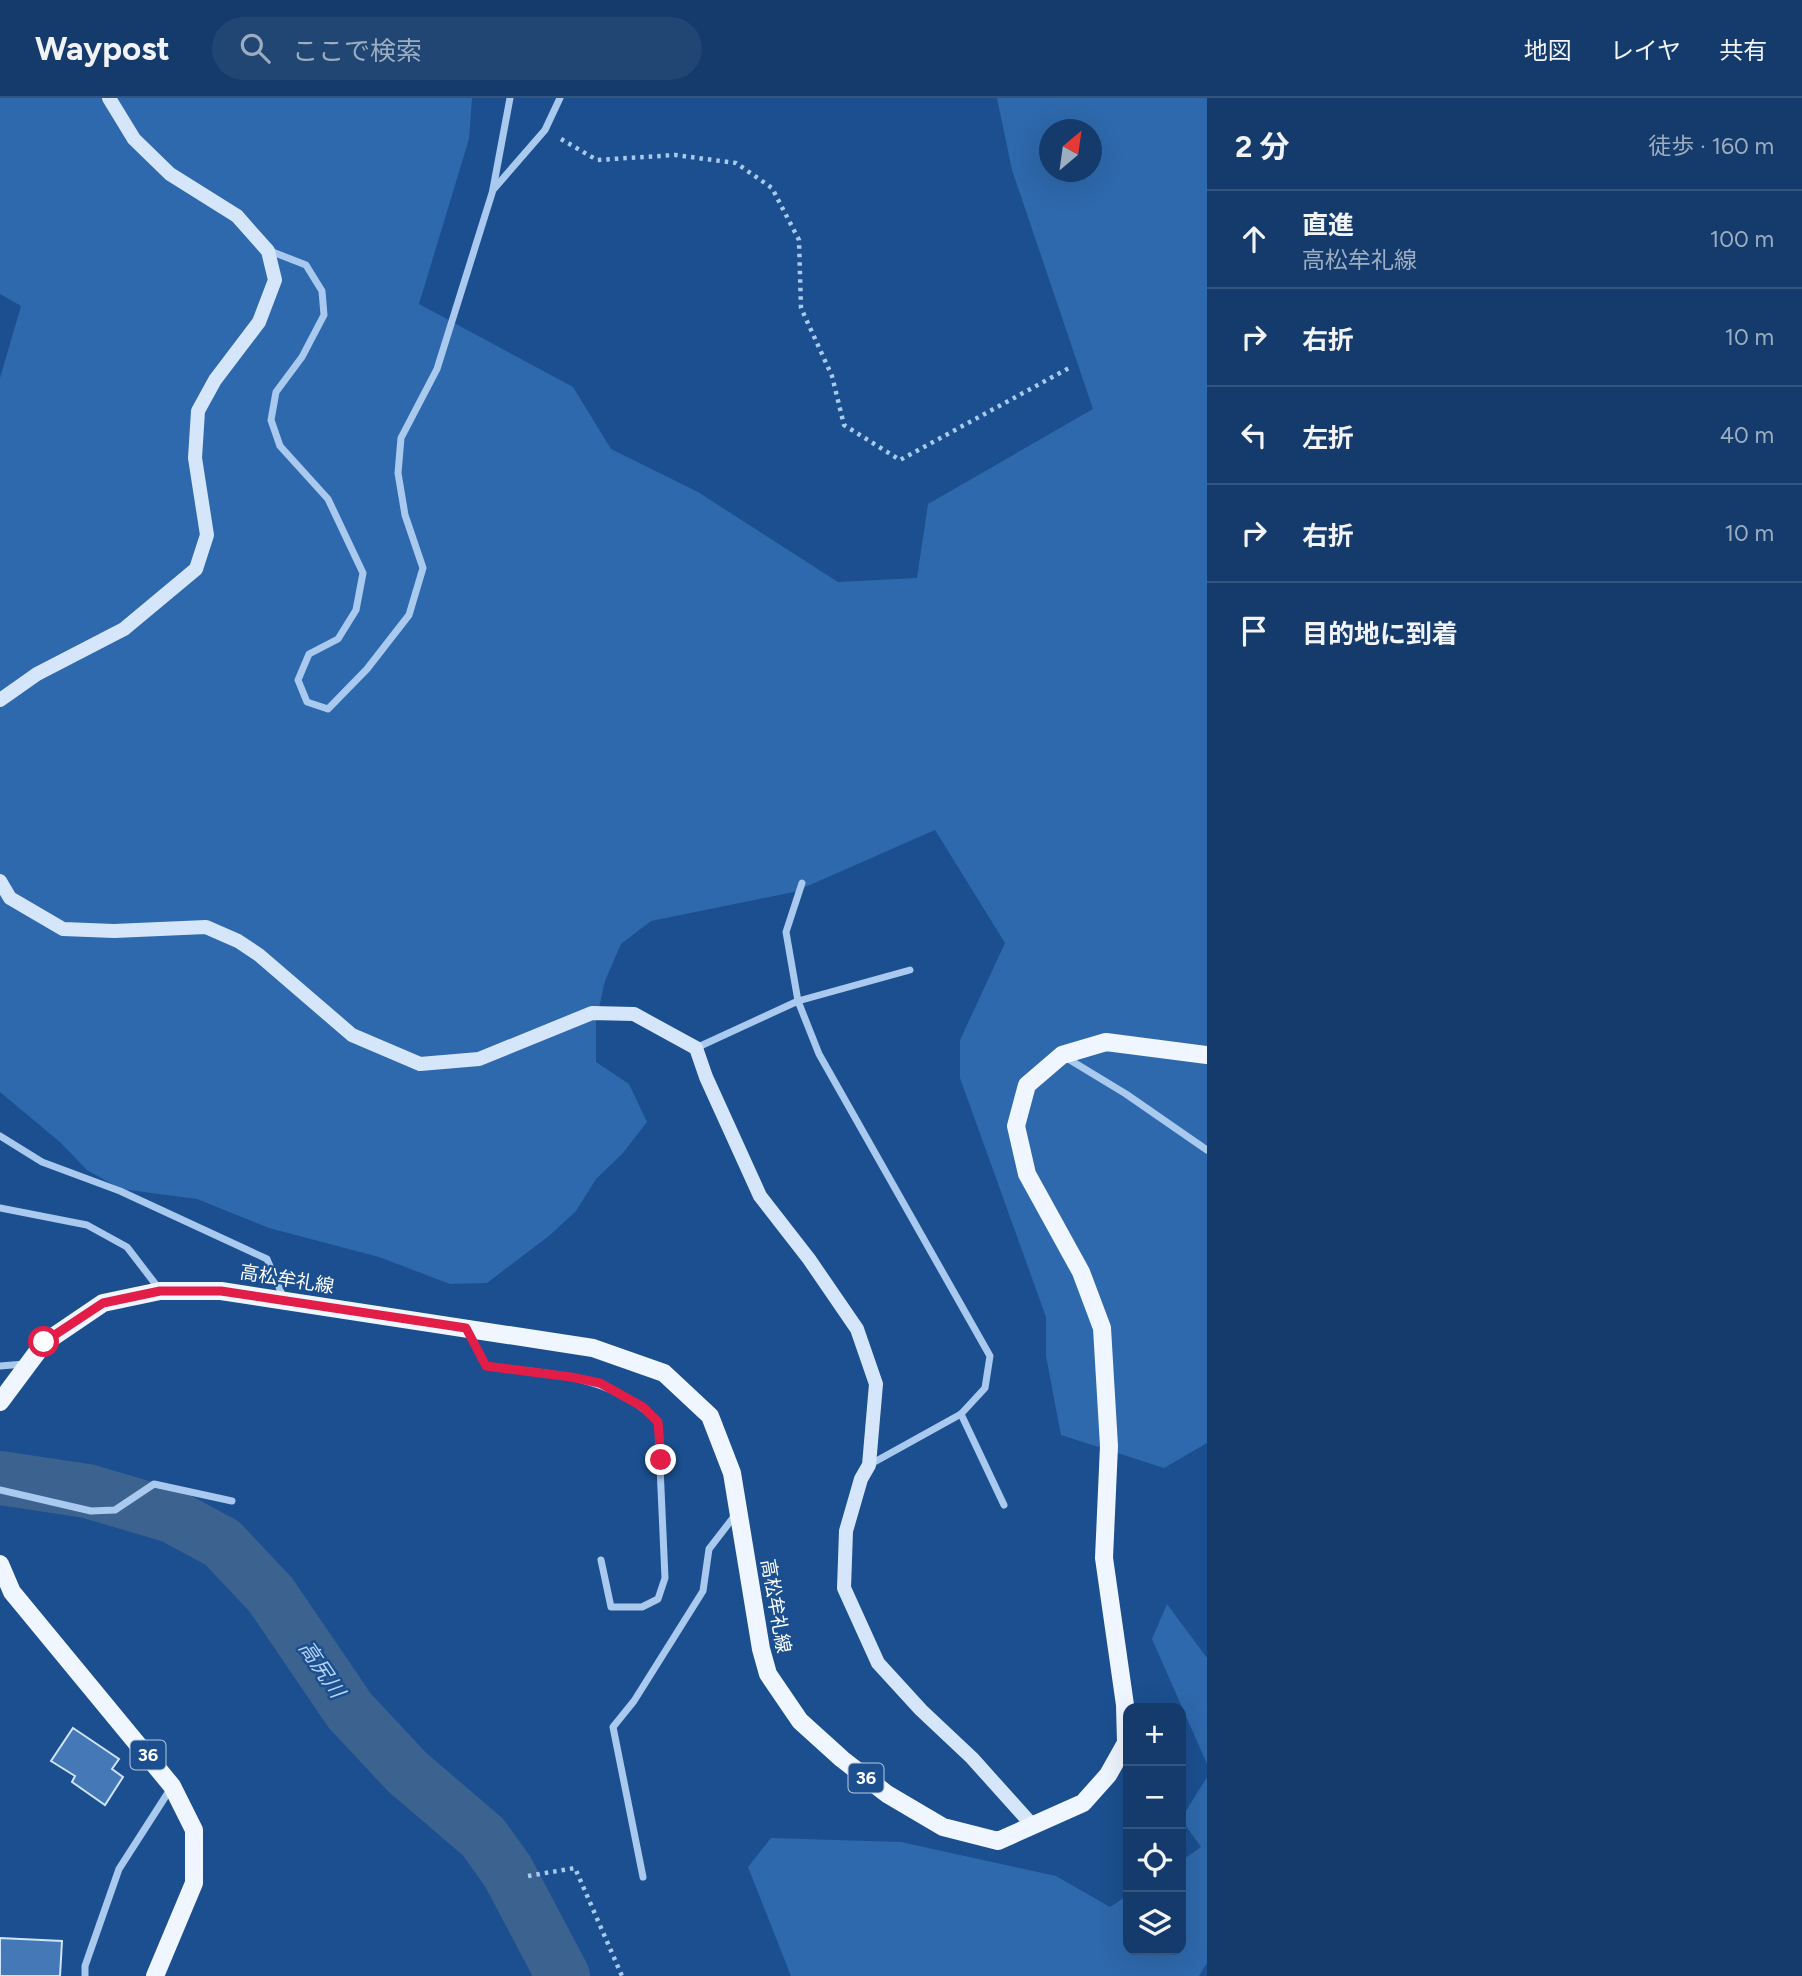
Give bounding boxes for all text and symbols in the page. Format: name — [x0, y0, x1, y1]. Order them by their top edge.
search box — [212, 17, 702, 80]
text: Waypost — [35, 29, 170, 68]
icon: search — [236, 29, 274, 67]
text: ここで検索 — [292, 35, 422, 67]
text: 地図 — [1524, 36, 1572, 65]
text: レイヤ — [1610, 36, 1681, 65]
text: 共有 — [1719, 36, 1767, 65]
north arrow — [1039, 119, 1102, 182]
text: 2 分 — [1235, 128, 1290, 165]
text: 徒歩 · 160 m — [1648, 132, 1774, 160]
text: 直進 — [1302, 209, 1354, 241]
icon: ahead — [1235, 220, 1273, 258]
text: 100 m — [1710, 225, 1774, 253]
text: 高松牟礼線 — [1302, 246, 1417, 274]
icon: right — [1235, 318, 1273, 356]
text: 10 m — [1725, 323, 1774, 351]
text: 右折 — [1302, 324, 1354, 356]
icon: left — [1235, 416, 1273, 454]
text: 40 m — [1720, 421, 1774, 449]
text: 左折 — [1302, 422, 1354, 454]
icon: right — [1235, 514, 1273, 552]
text: 10 m — [1725, 519, 1774, 547]
text: 右折 — [1302, 520, 1354, 552]
icon: arrive — [1235, 612, 1273, 650]
text: 目的地に到着 — [1302, 618, 1458, 650]
street label: 高松牟礼線 — [238, 1260, 336, 1298]
route start — [28, 1326, 59, 1357]
route end — [645, 1444, 676, 1475]
street label: 高松牟礼線 — [756, 1557, 796, 1655]
water label: 高尻川 — [294, 1636, 351, 1704]
map controls — [1123, 1703, 1186, 1955]
button: + — [1123, 1703, 1186, 1766]
road number: 36 — [130, 1740, 166, 1770]
road number: 36 — [848, 1764, 884, 1792]
button: − — [1123, 1766, 1186, 1829]
button: locate — [1123, 1829, 1186, 1892]
button: layers — [1123, 1892, 1186, 1955]

